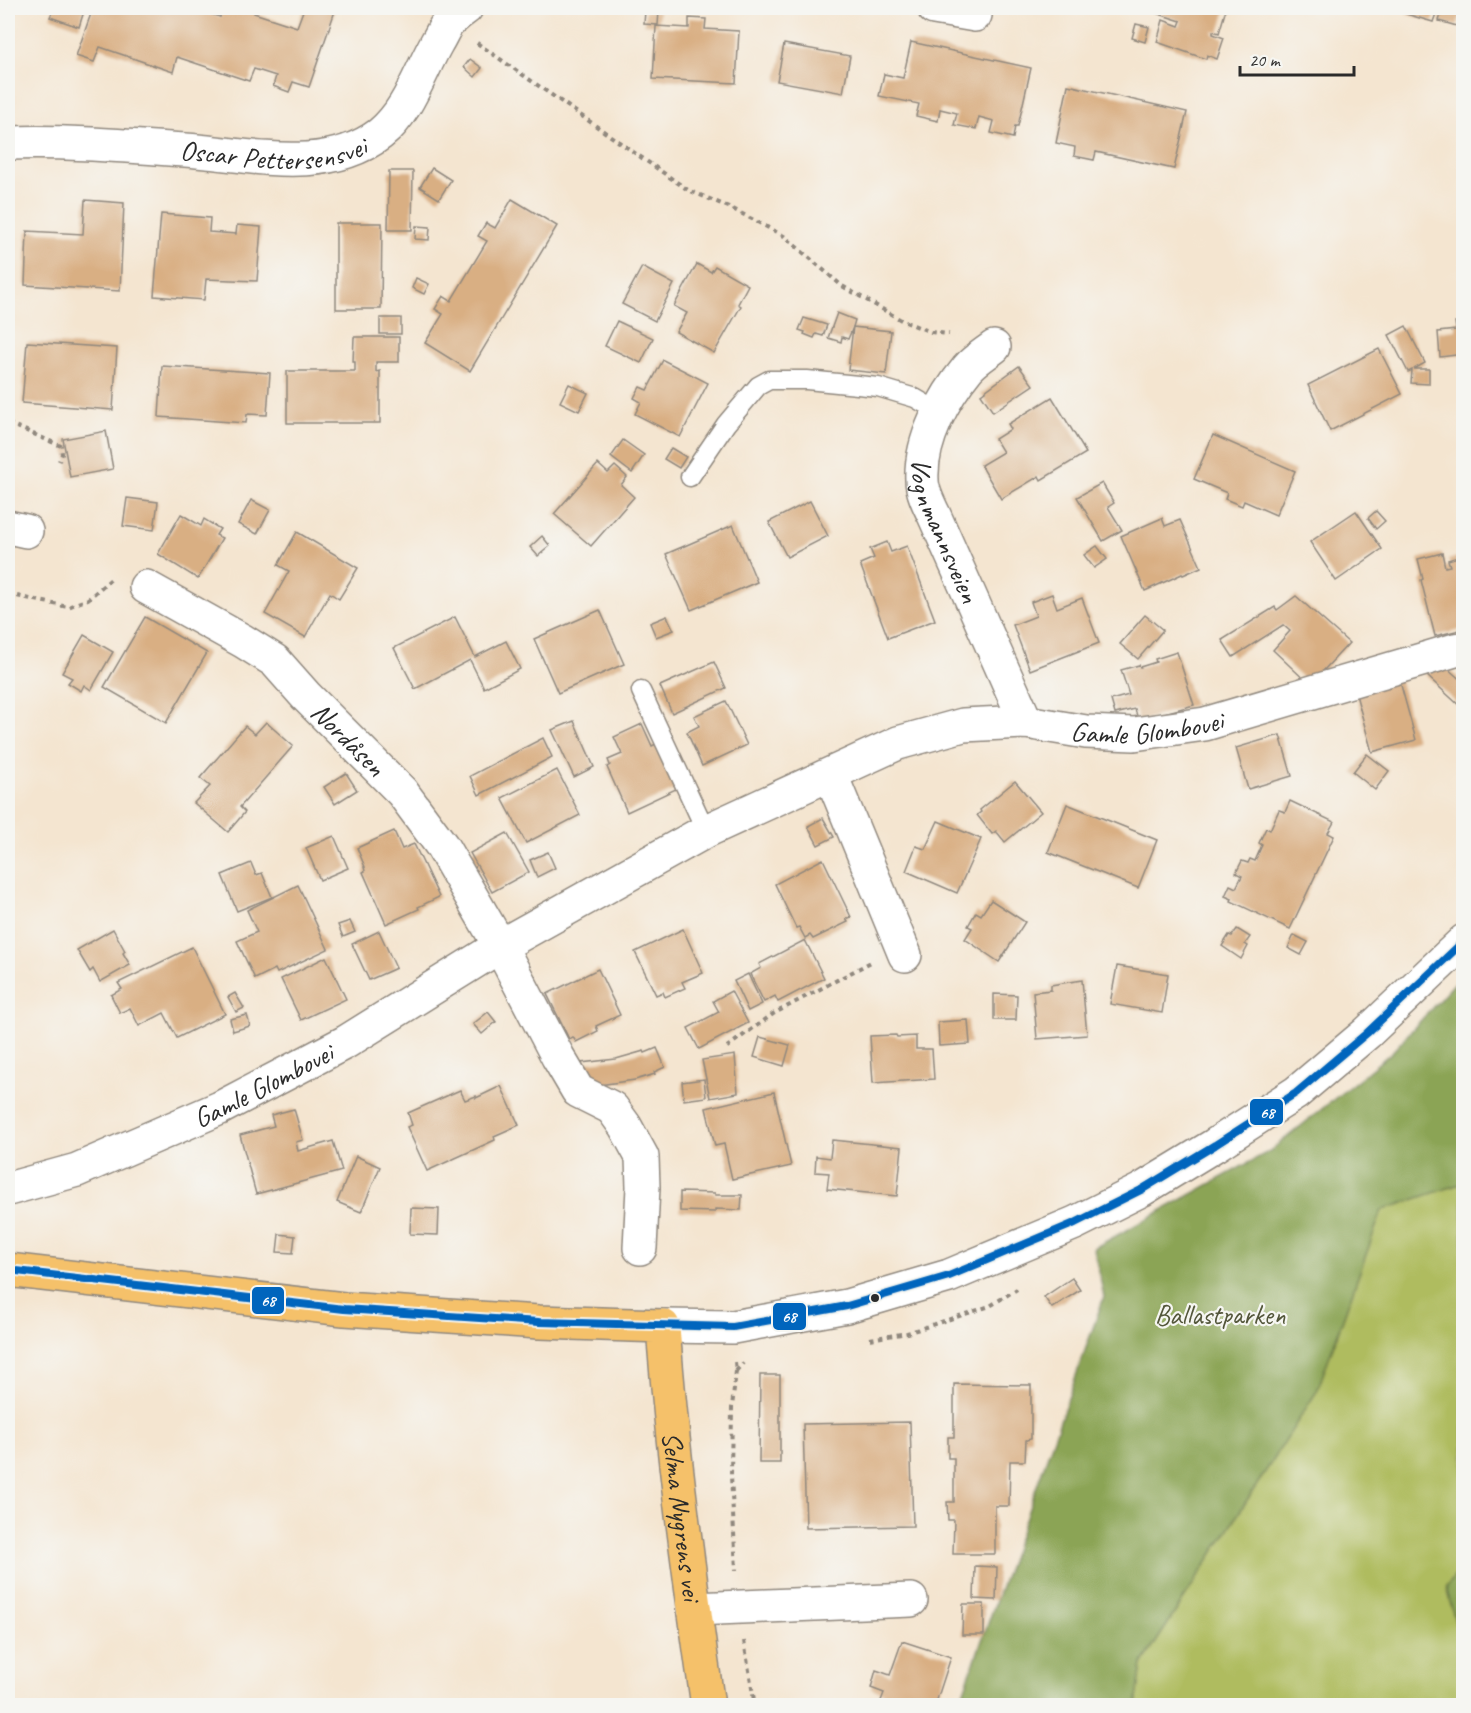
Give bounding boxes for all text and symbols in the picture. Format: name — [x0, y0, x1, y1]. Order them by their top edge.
scale bar — [1240, 39, 1354, 77]
text: 20 m — [1249, 49, 1282, 71]
street label: Oscar Pettersensvei — [179, 127, 376, 177]
street label: Vognmannsveien — [904, 457, 988, 608]
street label: Nordåsen — [304, 694, 394, 784]
street label: Gamle Glombovei — [1069, 701, 1231, 751]
street label: Gamle Glombovei — [188, 1033, 342, 1135]
line badge: 68 — [1249, 1098, 1284, 1126]
text: 68 — [1260, 1103, 1276, 1123]
line badge: 68 — [251, 1286, 285, 1315]
text: 68 — [261, 1291, 277, 1311]
unlabelled marker — [869, 1292, 881, 1304]
park label: Ballastparken — [1155, 1297, 1286, 1332]
line badge: 68 — [772, 1302, 807, 1331]
text: 68 — [782, 1307, 798, 1327]
street label: Selma Nygrens vei — [655, 1430, 711, 1606]

